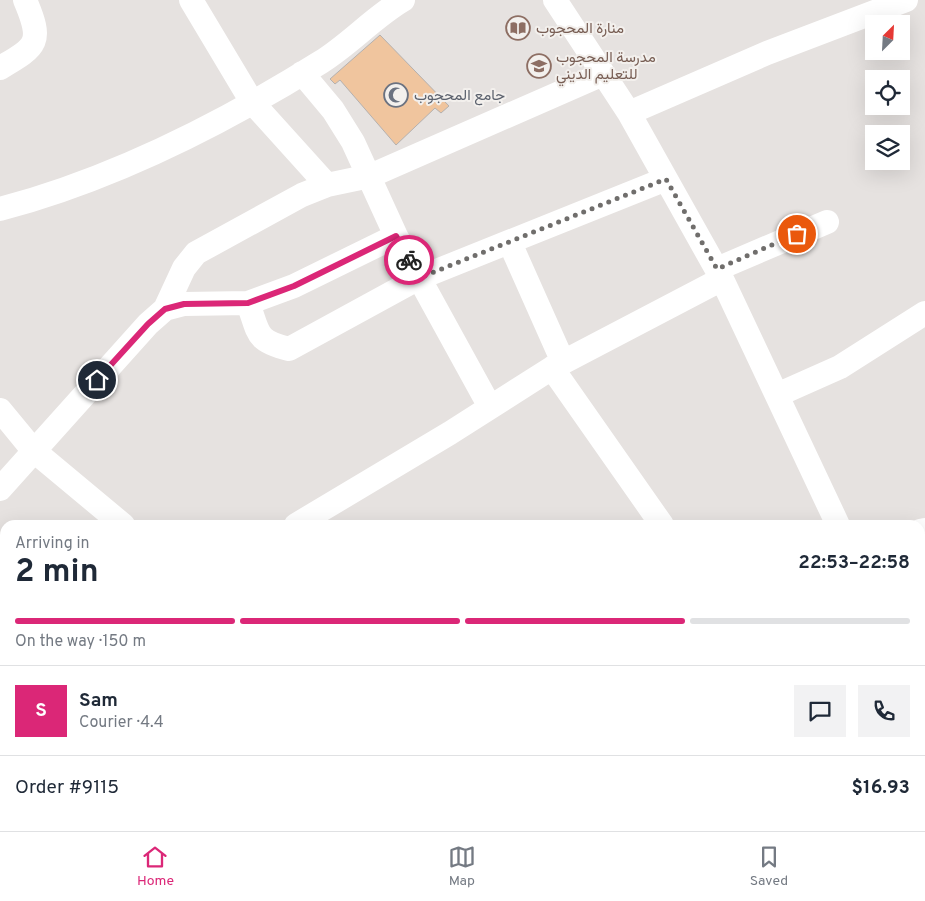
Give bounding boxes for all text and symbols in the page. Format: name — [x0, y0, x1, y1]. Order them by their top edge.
library icon: منارة المحجوب — [505, 15, 531, 41]
north arrow — [865, 15, 910, 60]
map controls — [865, 15, 910, 170]
place label: منارة المحجوب — [536, 20, 624, 39]
place label: مدرسة المحجوب للتعليم الديني — [556, 49, 656, 87]
school or university icon: مدرسة المحجوب للتعليم الديني — [526, 53, 552, 79]
button: locate — [865, 70, 910, 115]
mosque icon: جامع المحجوب — [383, 82, 409, 108]
place label: جامع المحجوب — [414, 87, 505, 106]
button: layers — [865, 125, 910, 170]
pin — [776, 213, 818, 255]
icon: bag — [783, 220, 811, 248]
courier — [384, 235, 434, 285]
icon: bike — [395, 246, 423, 274]
pin — [76, 359, 118, 401]
icon: home — [83, 366, 111, 394]
text: Arriving in — [15, 534, 90, 554]
text: 22:53–22:58 — [798, 551, 910, 575]
text: 2 min — [15, 553, 99, 593]
text: On the way · 150 m — [15, 632, 146, 652]
button: chat — [794, 685, 846, 737]
button: phone — [858, 685, 910, 737]
text: Sam — [79, 689, 118, 713]
text: S — [35, 699, 47, 723]
text: Courier · 4.4 — [79, 713, 164, 733]
text: Order #9115 — [15, 776, 119, 800]
text: $16.93 — [852, 776, 910, 800]
tab: Home — [137, 843, 174, 890]
tab: Map — [448, 843, 476, 890]
tab: Saved — [750, 843, 788, 890]

